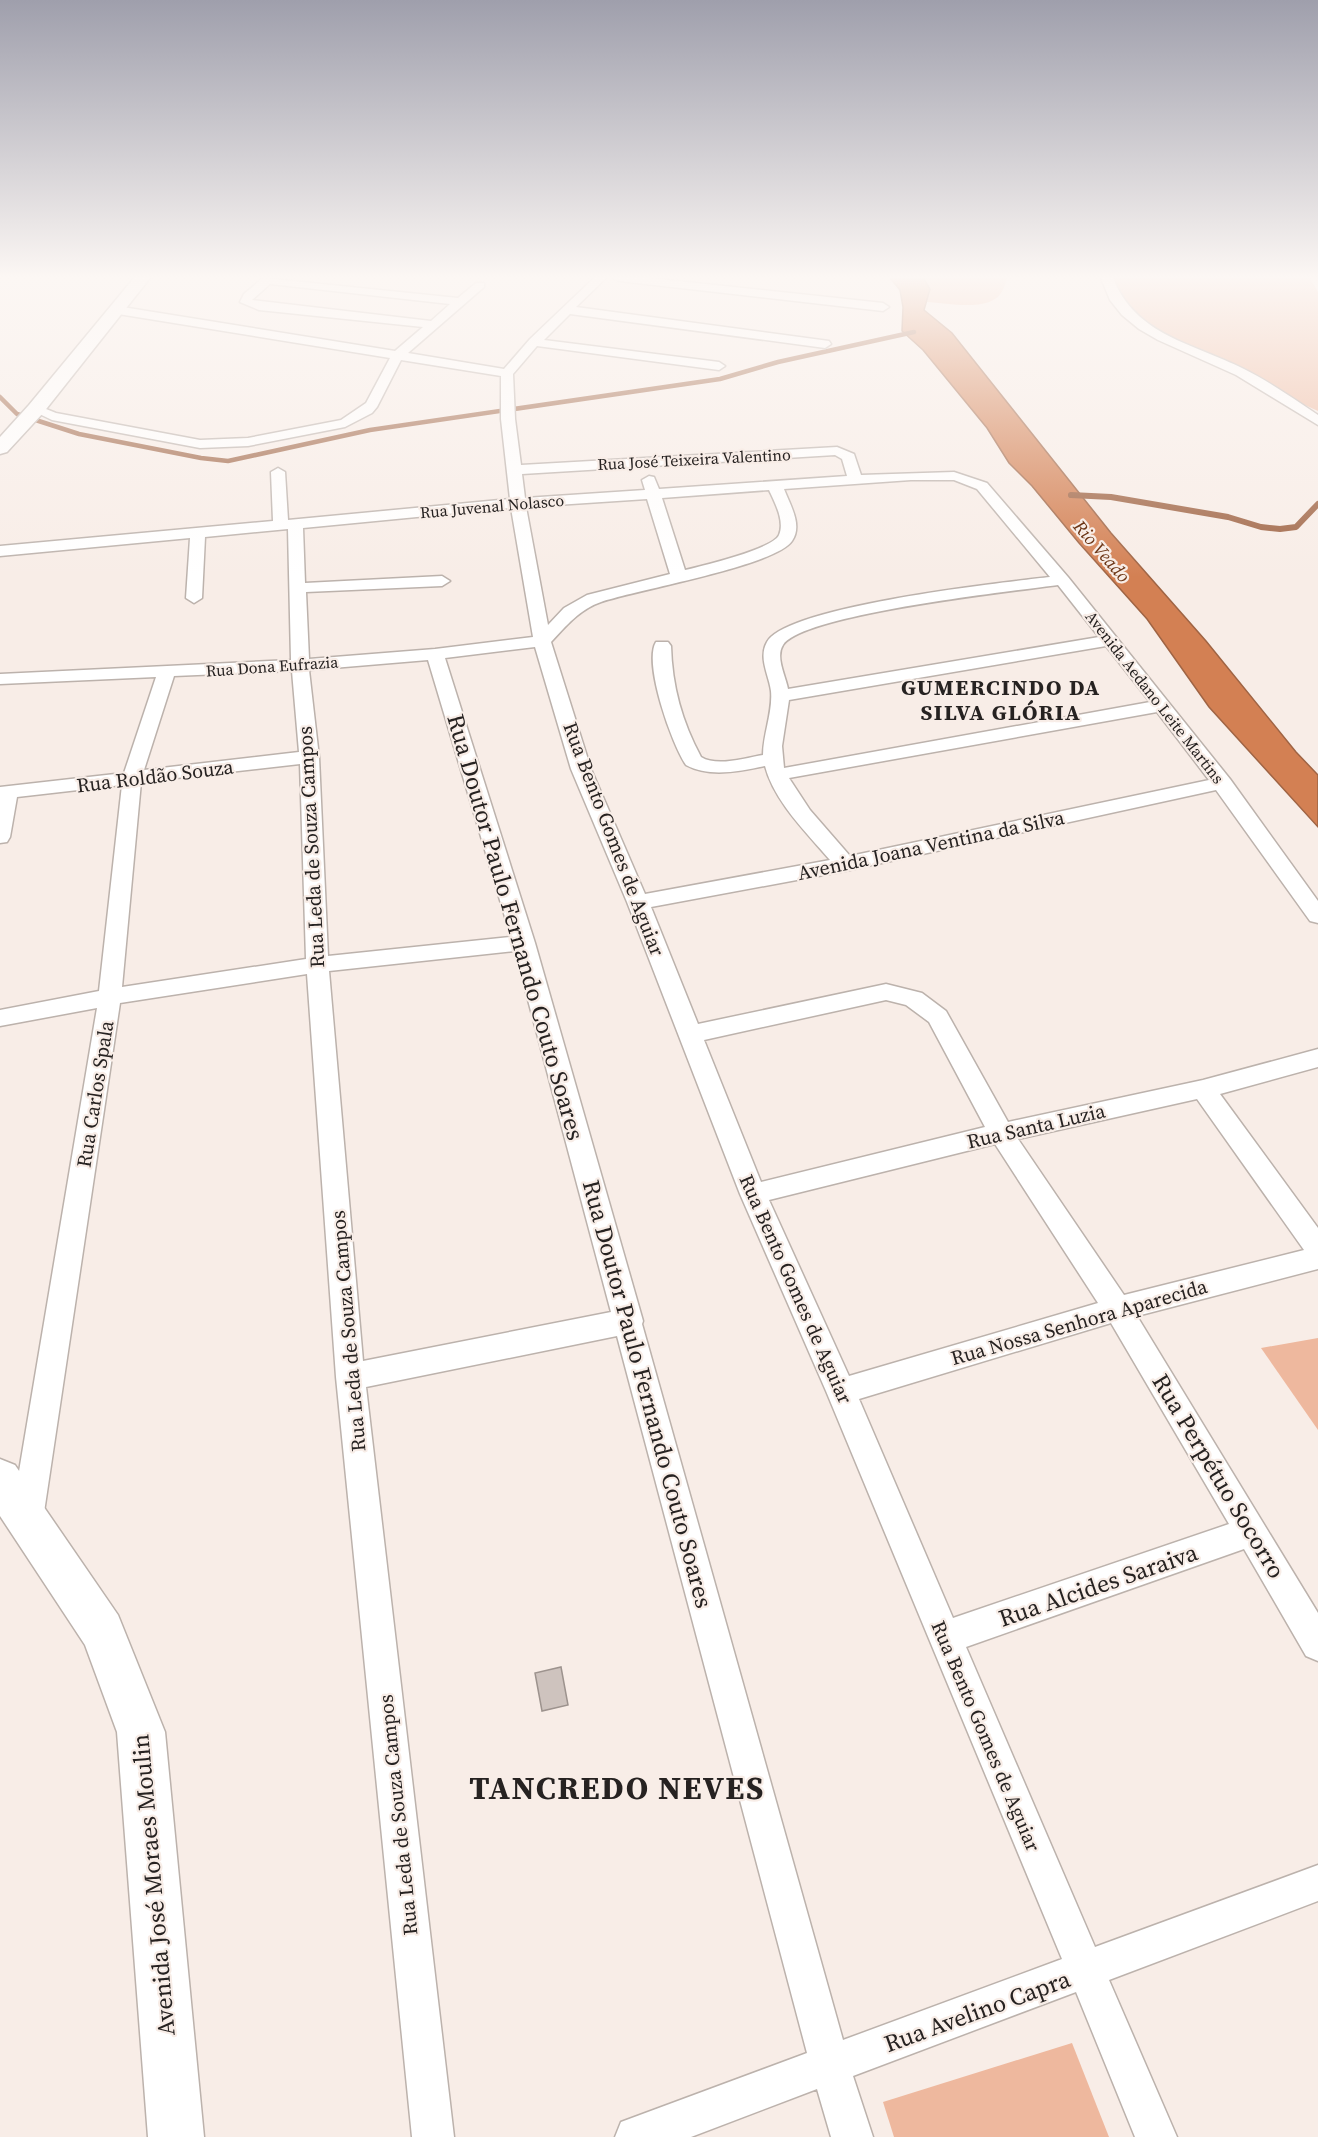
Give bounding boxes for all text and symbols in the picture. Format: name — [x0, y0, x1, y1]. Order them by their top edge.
street label: Rua José Teixeira Valentino — [597, 443, 791, 475]
street label: Rua Juvenal Nolasco — [419, 489, 565, 523]
water label: Rio Veado — [1067, 514, 1136, 588]
street label: Avenida Aedano Leite Martins — [1080, 606, 1230, 788]
street label: Rua Dona Eufrazia — [205, 650, 340, 682]
district label: GUMERCINDO DA SILVA GLÓRIA — [901, 672, 1101, 727]
street label: Rua Doutor Paulo Fernando Couto Soares — [439, 710, 593, 1144]
street label: Rua Bento Gomes de Aguiar — [556, 718, 672, 960]
street label: Rua Leda de Souza Campos — [291, 725, 331, 969]
street label: Rua Roldão Souza — [75, 752, 236, 800]
street label: Avenida Joana Ventina da Silva — [795, 803, 1068, 887]
street label: Rua Carlos Spala — [70, 1018, 121, 1169]
street label: Rua Santa Luzia — [964, 1096, 1109, 1156]
street label: Rua Bento Gomes de Aguiar — [733, 1170, 860, 1409]
street label: Rua Doutor Paulo Fernando Couto Soares — [575, 1176, 721, 1612]
street label: Rua Leda de Souza Campos — [324, 1209, 372, 1453]
street label: Rua Nossa Senhora Aparecida — [948, 1272, 1211, 1372]
street label: Rua Perpétuo Socorro — [1145, 1367, 1293, 1585]
street label: Rua Alcides Saraiva — [994, 1535, 1203, 1634]
street label: Rua Bento Gomes de Aguiar — [925, 1616, 1048, 1856]
street label: Rua Leda de Souza Campos — [371, 1693, 425, 1937]
street label: Avenida José Moraes Moulin — [123, 1733, 183, 2037]
district label: TANCREDO NEVES — [469, 1766, 765, 1810]
street label: Rua Avelino Capra — [879, 1962, 1075, 2060]

